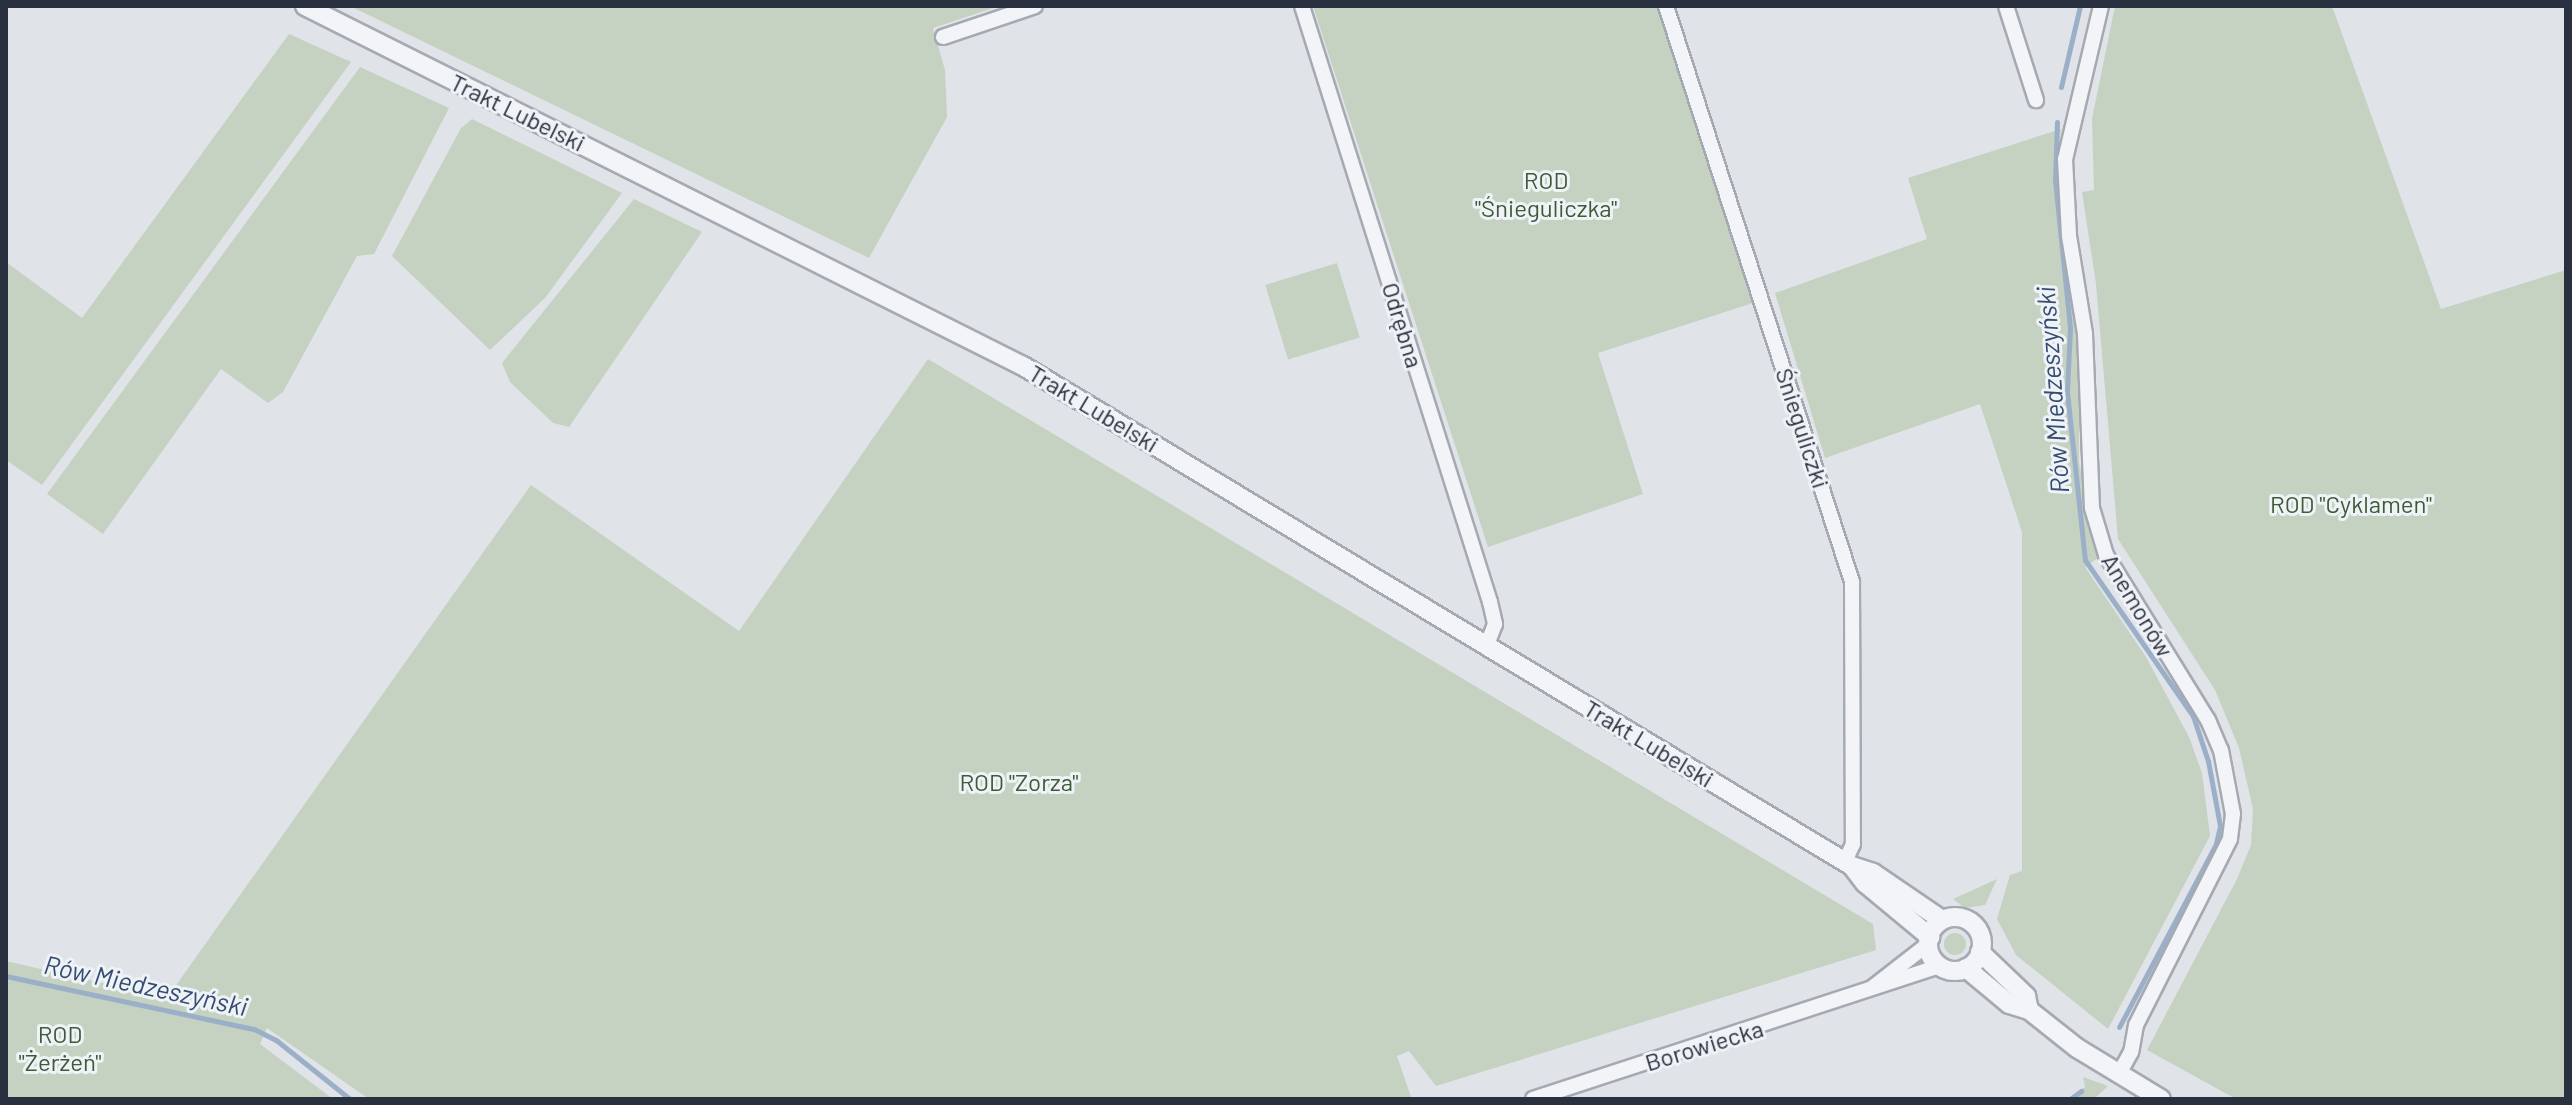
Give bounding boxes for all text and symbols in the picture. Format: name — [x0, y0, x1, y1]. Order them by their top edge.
street label: Trakt Lubelski — [446, 67, 590, 157]
park label: ROD "Śnieguliczka" — [1475, 166, 1617, 222]
street label: Odrębna — [1376, 279, 1430, 371]
water label: Rów Miedzeszyński — [2029, 285, 2075, 495]
street label: Trakt Lubelski — [1024, 358, 1164, 458]
street label: Śnieguliczki — [1770, 364, 1836, 492]
park label: ROD "Cyklamen" — [2270, 490, 2432, 518]
street label: Anemonów — [2096, 548, 2180, 662]
street label: Trakt Lubelski — [1579, 693, 1719, 793]
park label: ROD "Zorza" — [959, 768, 1079, 796]
water label: Rów Miedzeszyński — [41, 948, 251, 1022]
street label: Borowiecka — [1641, 1013, 1767, 1077]
park label: ROD "Żerżeń" — [18, 1020, 102, 1076]

